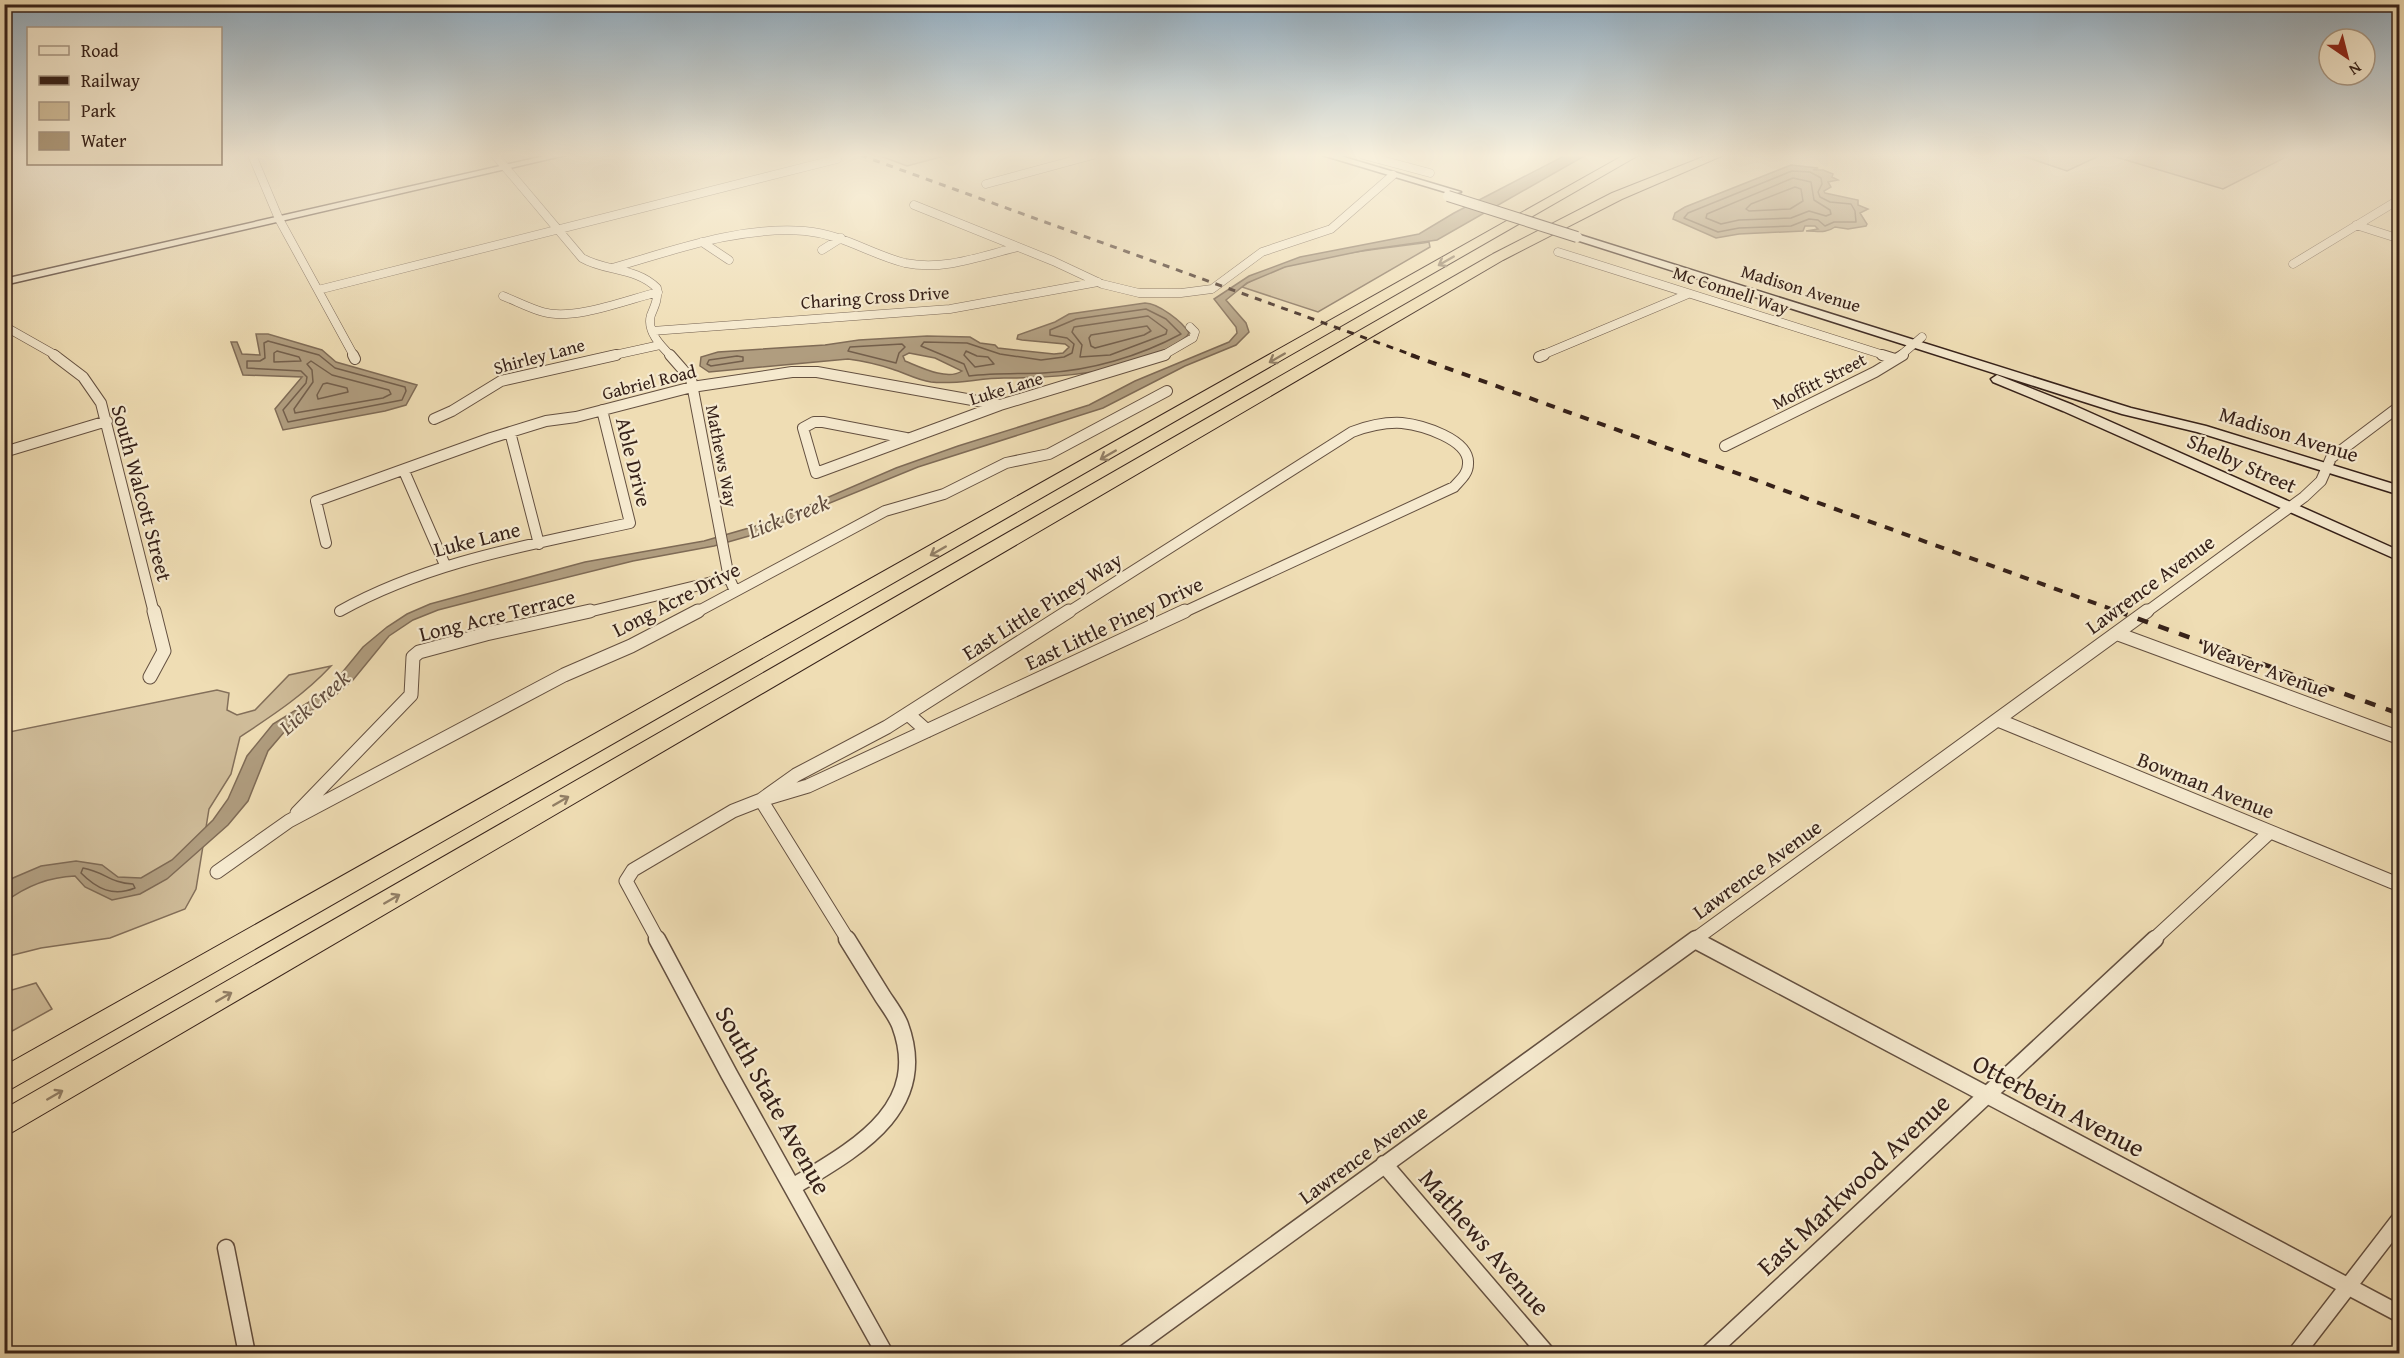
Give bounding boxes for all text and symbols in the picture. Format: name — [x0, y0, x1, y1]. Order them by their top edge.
legend — [27, 27, 222, 165]
north arrow — [2317, 27, 2377, 87]
text: Road — [81, 37, 119, 64]
text: N — [2344, 56, 2367, 82]
text: Railway — [81, 67, 140, 94]
text: Park — [81, 97, 117, 124]
text: Water — [81, 127, 127, 154]
one-way arrow — [1438, 255, 1455, 267]
street label: Madison Avenue — [1738, 257, 1864, 319]
street label: Mc Connell Way — [1670, 259, 1792, 321]
street label: Charing Cross Drive — [800, 278, 950, 316]
street label: Shirley Lane — [490, 331, 588, 381]
street label: Moffitt Street — [1767, 345, 1871, 416]
one-way arrow — [1269, 353, 1286, 365]
street label: Gabriel Road — [599, 357, 699, 407]
street label: Luke Lane — [966, 364, 1046, 412]
street label: Madison Avenue — [2215, 398, 2363, 470]
street label: South Walcott Street — [104, 401, 181, 585]
street label: Mathews Way — [699, 402, 745, 510]
street label: Able Drive — [608, 414, 660, 510]
street label: Shelby Street — [2182, 425, 2302, 501]
one-way arrow — [1100, 449, 1117, 461]
water label: Lick Creek — [742, 485, 834, 547]
street label: Luke Lane — [430, 513, 524, 565]
street label: Lawrence Avenue — [2079, 526, 2221, 642]
street label: East Little Piney Way — [956, 544, 1129, 668]
one-way arrow — [930, 545, 947, 557]
street label: Long Acre Drive — [607, 553, 745, 645]
street label: East Little Piney Drive — [1020, 568, 1208, 678]
street label: Long Acre Terrace — [416, 581, 578, 649]
street label: Weaver Avenue — [2197, 630, 2333, 706]
water label: Lick Creek — [271, 661, 357, 743]
street label: Bowman Avenue — [2133, 743, 2279, 827]
one-way arrow — [552, 794, 569, 806]
street label: Lawrence Avenue — [1686, 811, 1828, 927]
one-way arrow — [383, 893, 400, 905]
one-way arrow — [215, 991, 232, 1003]
street label: South State Avenue — [706, 998, 842, 1202]
street label: Otterbein Avenue — [1966, 1043, 2152, 1167]
street label: East Markwood Avenue — [1747, 1084, 1959, 1284]
one-way arrow — [46, 1089, 63, 1101]
street label: Lawrence Avenue — [1292, 1096, 1434, 1212]
street label: Mathews Avenue — [1410, 1160, 1560, 1324]

